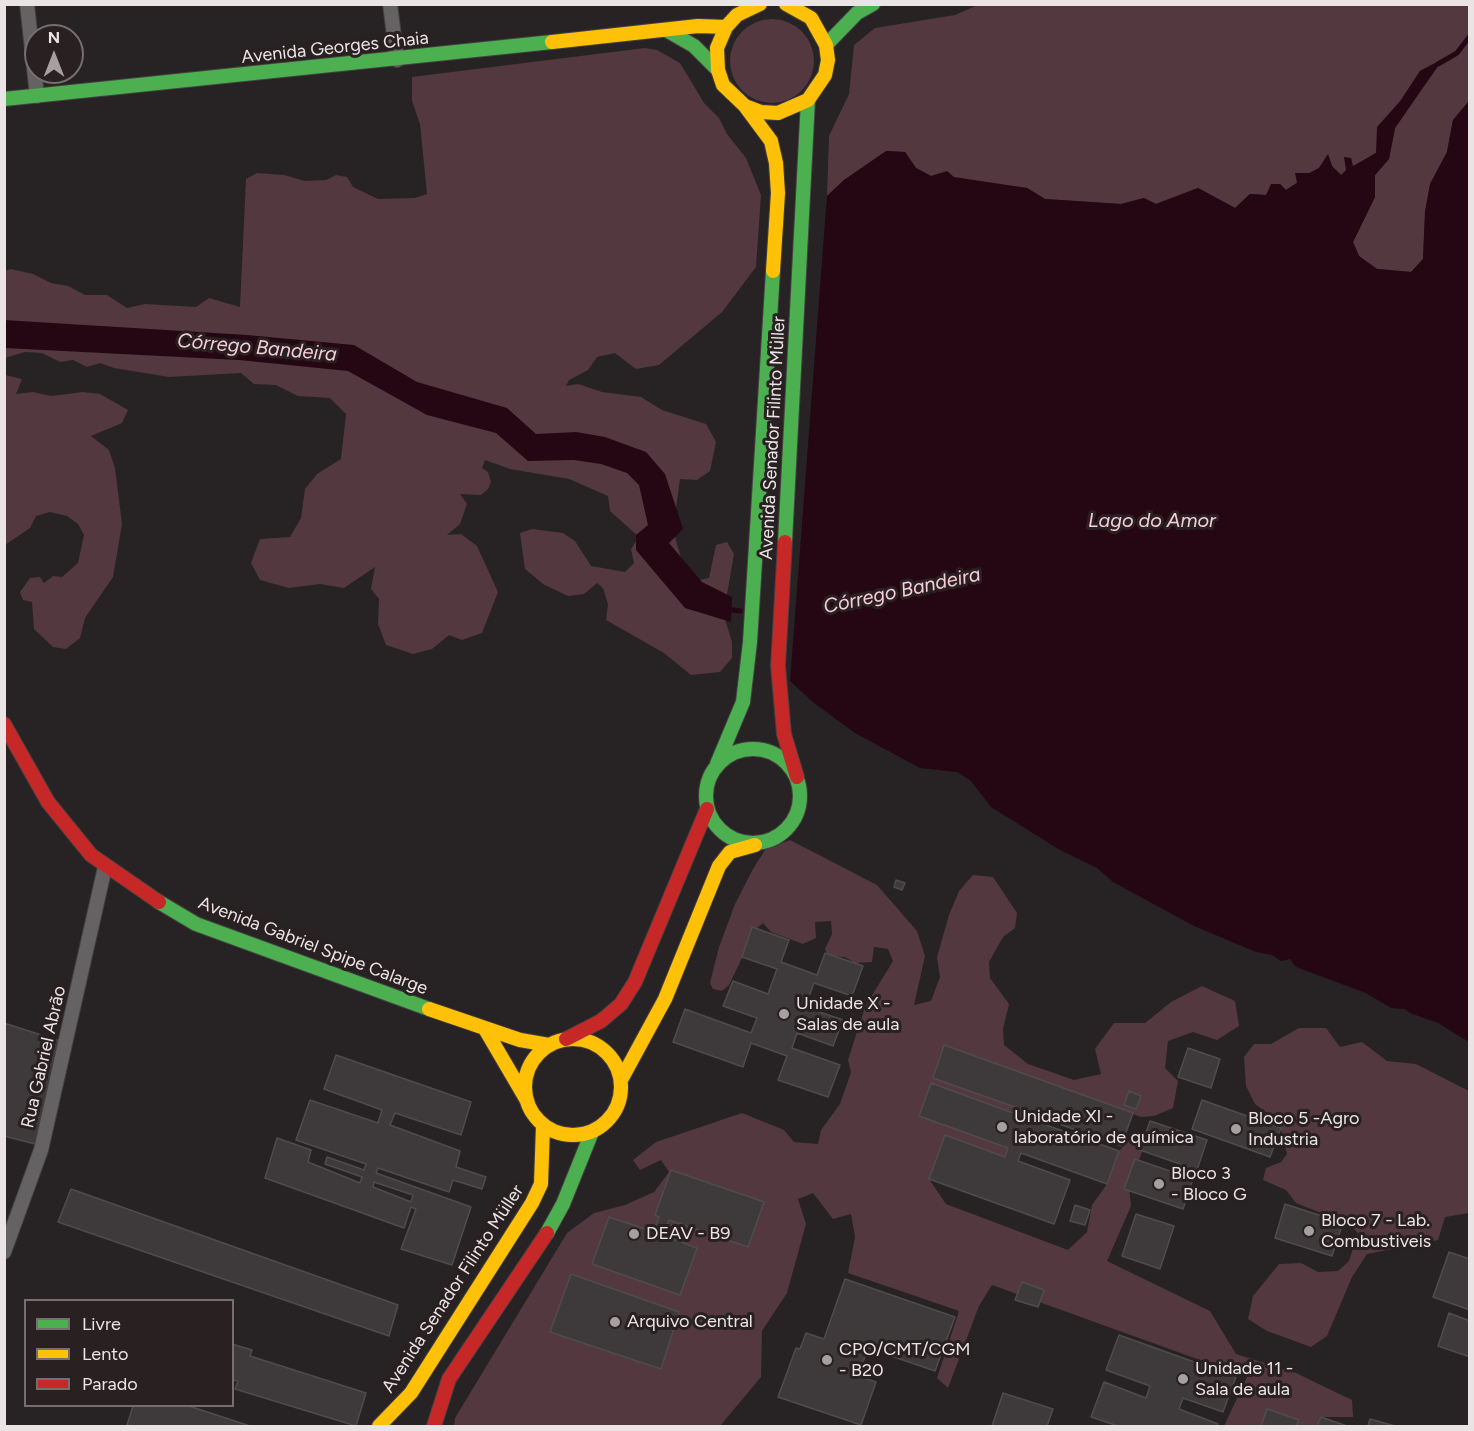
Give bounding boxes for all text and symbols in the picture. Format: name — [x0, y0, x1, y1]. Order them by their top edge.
north arrow — [24, 24, 84, 84]
street label: Avenida Georges Chaia — [240, 27, 430, 69]
text: N — [48, 28, 60, 47]
street label: Avenida Senador Filinto Müller — [756, 316, 790, 560]
water label: Córrego Bandeira — [176, 329, 338, 367]
water label: Lago do Amor — [1088, 509, 1216, 533]
water label: Córrego Bandeira — [821, 563, 983, 619]
street label: Avenida Gabriel Spipe Calarge — [195, 892, 431, 1000]
street label: Rua Gabriel Abrão — [17, 984, 71, 1130]
place label: Unidade X - Salas de aula — [796, 993, 899, 1036]
marker: Unidade X - Salas de aula — [777, 1007, 791, 1021]
place label: Unidade XI - laboratório de química — [1014, 1106, 1194, 1148]
place label: Bloco 5 -Agro Industria — [1248, 1108, 1359, 1150]
marker: Unidade XI - laboratório de química — [995, 1120, 1009, 1134]
marker: Bloco 5 -Agro Industria — [1229, 1122, 1243, 1136]
place label: Bloco 3 - Bloco G — [1171, 1163, 1247, 1206]
marker: Bloco 3 - Bloco G — [1152, 1177, 1166, 1191]
street label: Avenida Senador Filinto Müller — [378, 1181, 528, 1397]
place label: Bloco 7 - Lab. Combustiveis — [1321, 1210, 1431, 1252]
place label: DEAV - B9 — [646, 1223, 731, 1245]
marker: Bloco 7 - Lab. Combustiveis — [1302, 1224, 1316, 1238]
marker: DEAV - B9 — [627, 1227, 641, 1241]
legend — [24, 1299, 234, 1407]
place label: Arquivo Central — [627, 1311, 753, 1333]
text: Livre — [82, 1313, 121, 1335]
marker: Arquivo Central — [608, 1315, 622, 1329]
place label: CPO/CMT/CGM - B20 — [839, 1339, 970, 1382]
text: Lento — [82, 1343, 128, 1365]
marker: CPO/CMT/CGM - B20 — [820, 1353, 834, 1367]
place label: Unidade 11 - Sala de aula — [1195, 1358, 1293, 1400]
marker: Unidade 11 - Sala de aula — [1176, 1372, 1190, 1386]
text: Parado — [82, 1373, 138, 1395]

